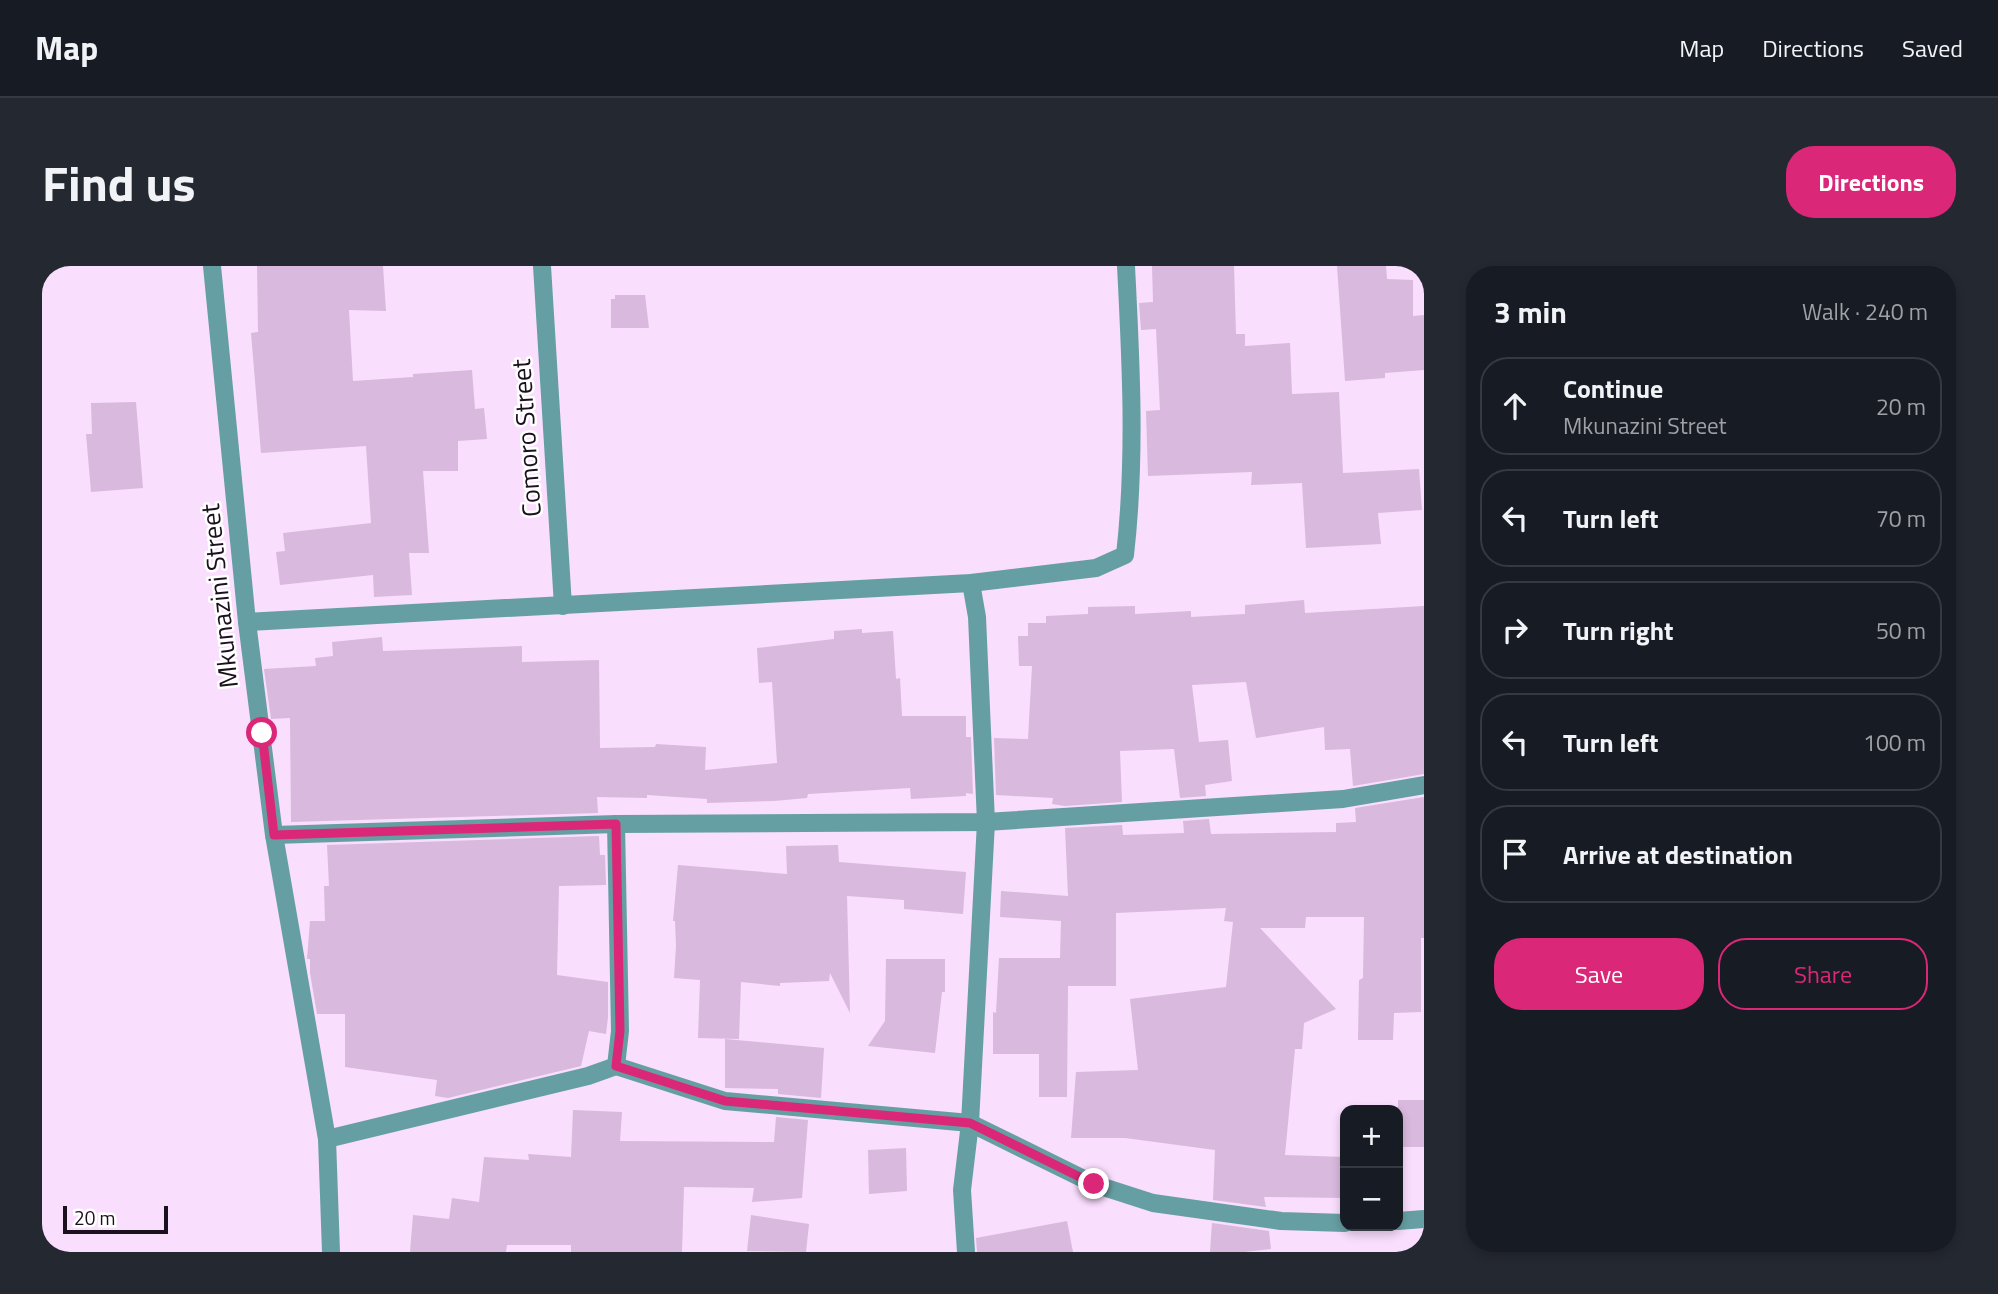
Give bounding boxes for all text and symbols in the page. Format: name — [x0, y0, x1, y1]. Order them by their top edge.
text: Map — [35, 23, 98, 73]
text: Map — [1679, 30, 1724, 66]
text: Directions — [1762, 30, 1864, 66]
text: Saved — [1902, 30, 1963, 66]
text: Find us — [42, 145, 196, 220]
button: Directions — [1786, 146, 1956, 218]
text: 3 min — [1494, 289, 1567, 335]
text: Walk · 240 m — [1802, 294, 1928, 329]
street label: Comoro Street — [501, 358, 551, 518]
text: Continue — [1563, 369, 1663, 408]
icon: ahead — [1496, 387, 1534, 425]
text: 20 m — [1876, 389, 1926, 424]
text: Mkunazini Street — [1563, 408, 1727, 443]
icon: left — [1496, 499, 1534, 537]
text: Turn left — [1563, 499, 1658, 538]
text: 70 m — [1876, 501, 1926, 536]
street label: Mkunazini Street — [190, 502, 248, 690]
icon: right — [1496, 611, 1534, 649]
text: Turn right — [1563, 611, 1674, 650]
text: 50 m — [1876, 613, 1926, 648]
route start — [246, 717, 277, 748]
icon: left — [1496, 723, 1534, 761]
text: Turn left — [1563, 723, 1658, 762]
text: 100 m — [1863, 725, 1926, 760]
icon: arrive — [1496, 835, 1534, 873]
text: Arrive at destination — [1563, 835, 1793, 874]
button: Save — [1494, 938, 1704, 1010]
button: Share — [1718, 938, 1928, 1010]
map controls — [1340, 1105, 1403, 1231]
button: + — [1340, 1105, 1403, 1168]
route end — [1078, 1168, 1109, 1199]
button: − — [1340, 1168, 1403, 1231]
scale bar — [63, 1203, 168, 1235]
text: 20 m — [74, 1203, 115, 1232]

